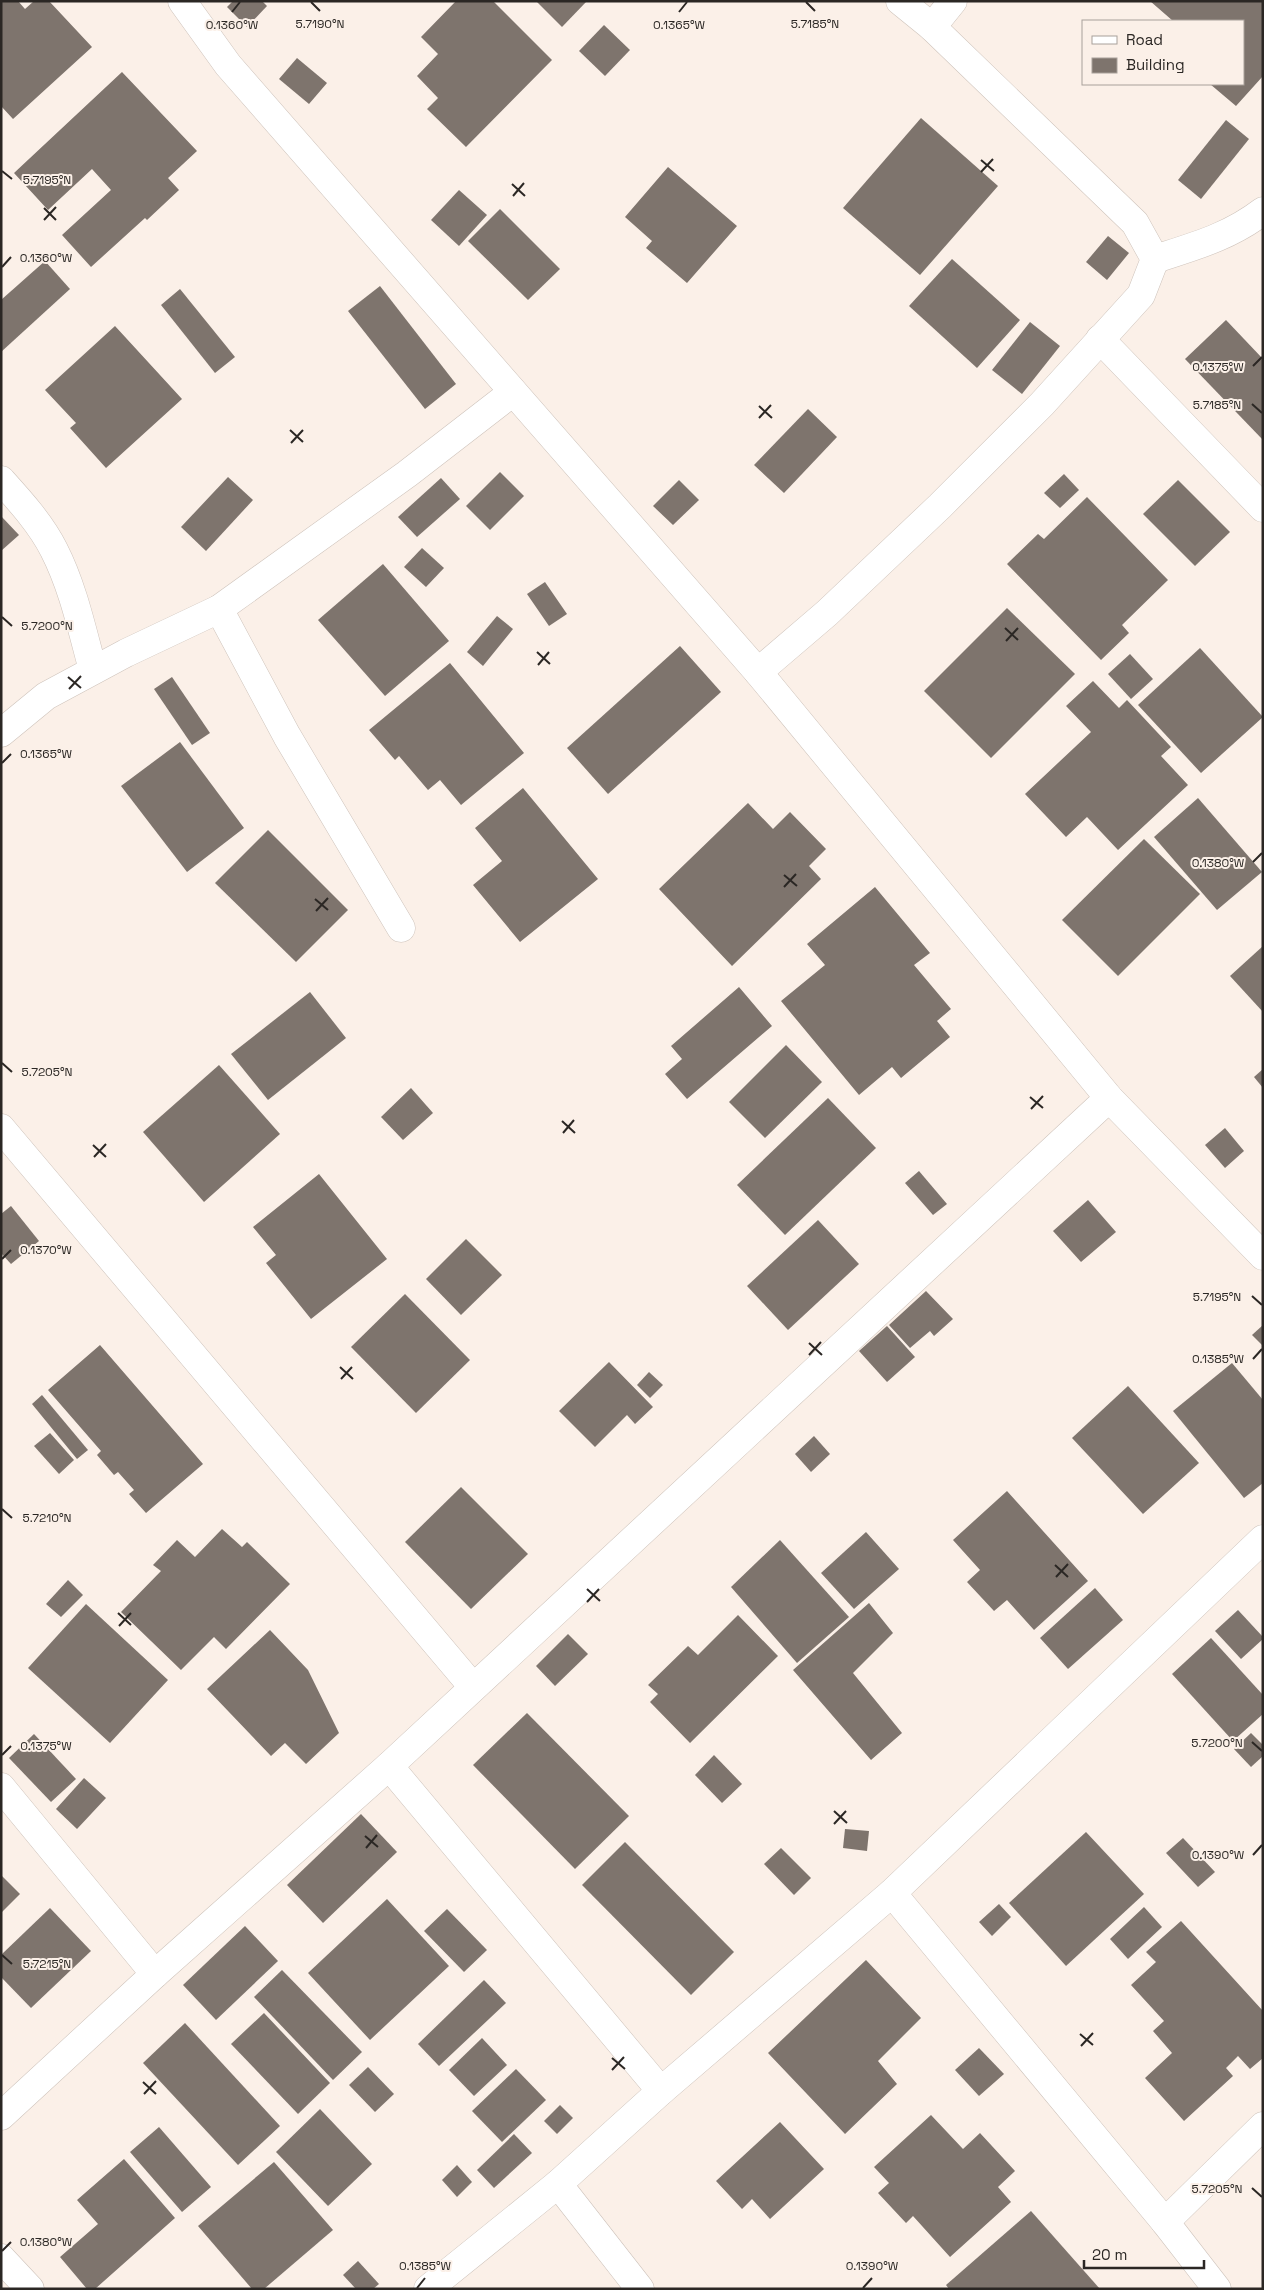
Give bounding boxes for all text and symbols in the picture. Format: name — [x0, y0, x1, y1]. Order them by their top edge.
text: 5.7190°N — [295, 16, 345, 32]
text: 5.7185°N — [791, 16, 839, 32]
text: 0.1360°W — [206, 17, 259, 33]
text: 0.1365°W — [653, 17, 705, 33]
legend — [1082, 20, 1244, 85]
text: Road — [1126, 30, 1163, 49]
text: Building — [1126, 55, 1185, 74]
text: 5.7195°N — [23, 172, 71, 188]
text: 0.1360°W — [20, 250, 73, 266]
text: 0.1375°W — [1192, 359, 1244, 375]
text: 5.7185°N — [1193, 397, 1241, 413]
text: 5.7200°N — [21, 618, 73, 634]
text: 0.1365°W — [20, 746, 72, 762]
text: 0.1380°W — [1192, 855, 1245, 871]
text: 5.7205°N — [21, 1064, 73, 1080]
text: 0.1370°W — [20, 1242, 72, 1258]
text: 5.7195°N — [1193, 1289, 1241, 1305]
text: 0.1385°W — [1192, 1351, 1245, 1367]
text: 5.7210°N — [23, 1510, 71, 1526]
text: 5.7200°N — [1191, 1735, 1243, 1751]
text: 0.1375°W — [20, 1738, 72, 1754]
text: 0.1390°W — [1192, 1847, 1245, 1863]
text: 5.7215°N — [23, 1956, 71, 1972]
text: 5.7205°N — [1191, 2181, 1243, 2197]
text: 0.1380°W — [20, 2234, 73, 2250]
scale bar — [1084, 2238, 1204, 2270]
text: 20 m — [1092, 2245, 1127, 2264]
text: 0.1385°W — [399, 2258, 452, 2274]
text: 0.1390°W — [846, 2258, 899, 2274]

